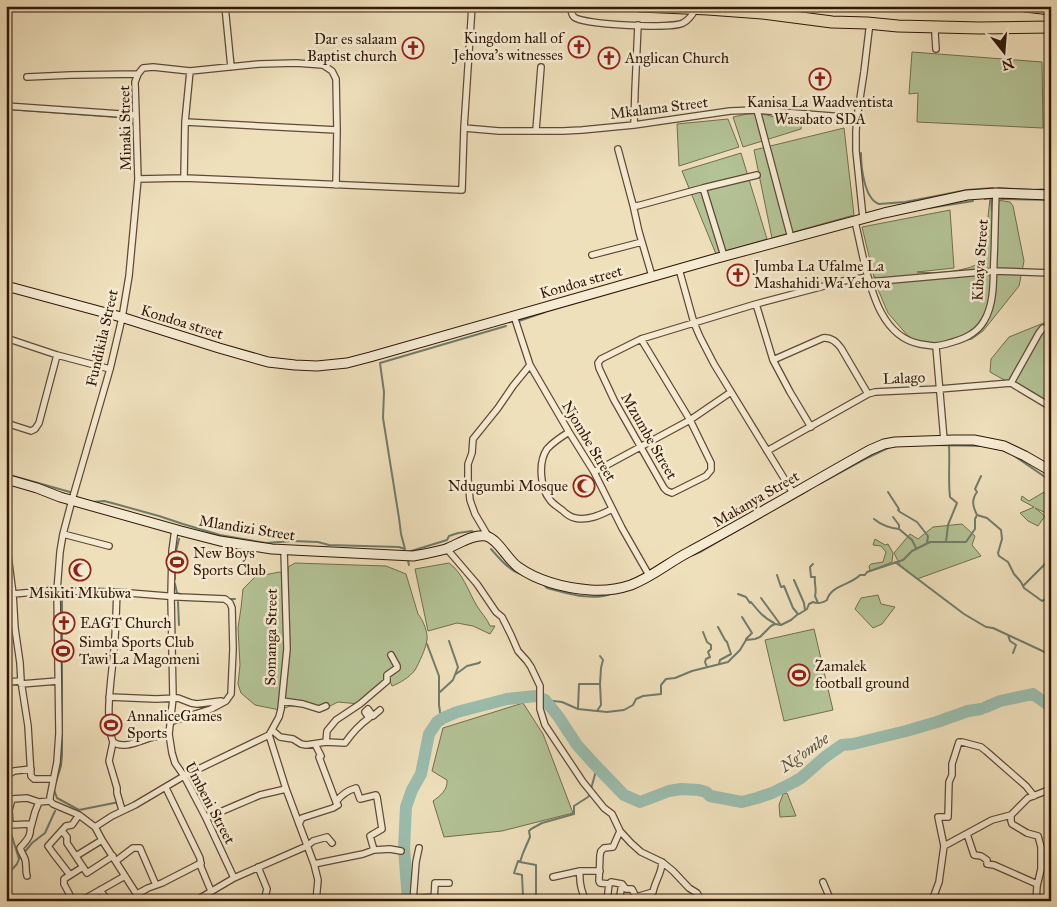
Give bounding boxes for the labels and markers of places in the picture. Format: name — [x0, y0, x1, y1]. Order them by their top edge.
place label: Kingdom hall of Jehova's witnesses — [451, 29, 566, 65]
place label: Dar es salaam Baptist church — [307, 30, 398, 65]
church icon: Kingdom hall of Jehova's witnesses — [567, 35, 591, 59]
church icon: Dar es salaam Baptist church — [401, 36, 425, 60]
church icon: Anglican Church — [597, 46, 621, 70]
place label: Anglican Church — [624, 49, 730, 67]
church icon: Kanisa La Waadventista Wasabato SDA — [808, 67, 832, 91]
place label: Kanisa La Waadventista Wasabato SDA — [747, 93, 894, 128]
place label: Jumba La Ufalme La Mashahidi Wa Yehova — [752, 257, 891, 292]
church icon: Jumba La Ufalme La Mashahidi Wa Yehova — [726, 263, 750, 287]
mosque icon: Ndugumbi Mosque — [572, 474, 596, 498]
place label: Ndugumbi Mosque — [448, 477, 568, 496]
place label: New Boys Sports Club — [193, 544, 266, 579]
sports icon: New Boys Sports Club — [165, 550, 189, 574]
mosque icon: Msikiti Mkubwa — [68, 558, 92, 582]
place label: Msikiti Mkubwa — [29, 584, 132, 602]
church icon: EAGT Church — [52, 611, 76, 635]
place label: EAGT Church — [80, 614, 172, 632]
place label: Simba Sports Club Tawi La Magomeni — [79, 633, 200, 668]
sports icon: Simba Sports Club Tawi La Magomeni — [51, 639, 75, 663]
place label: Zamalek football ground — [815, 657, 910, 692]
sports icon: Zamalek football ground — [787, 663, 811, 687]
place label: AnnaliceGames Sports — [126, 707, 222, 742]
sports icon: AnnaliceGames Sports — [99, 713, 123, 737]

